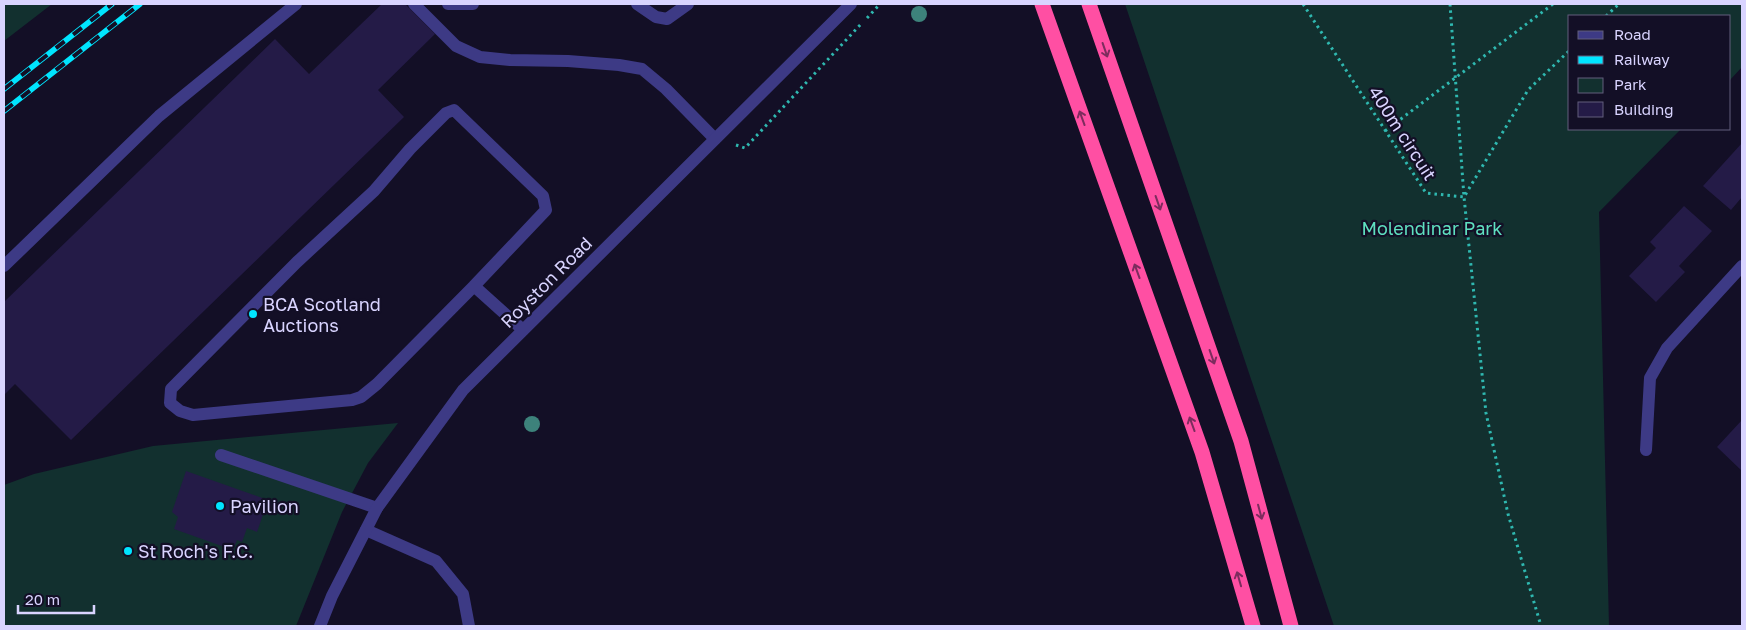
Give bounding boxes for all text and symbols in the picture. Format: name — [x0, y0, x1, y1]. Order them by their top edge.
legend — [1568, 15, 1731, 130]
text: Road — [1614, 25, 1651, 43]
one-way arrow — [1101, 42, 1110, 57]
text: Railway — [1614, 50, 1670, 68]
text: Park — [1614, 75, 1647, 93]
street label: 400m circuit — [1364, 82, 1442, 184]
text: Building — [1614, 100, 1674, 118]
one-way arrow — [1077, 111, 1086, 126]
one-way arrow — [1154, 195, 1164, 211]
park label: Molendinar Park — [1362, 217, 1503, 239]
street label: Royston Road — [496, 232, 596, 332]
one-way arrow — [1132, 264, 1141, 279]
place label: BCA Scotland Auctions — [263, 293, 381, 336]
marker: BCA Scotland Auctions — [247, 308, 259, 320]
one-way arrow — [1208, 348, 1217, 364]
one-way arrow — [1187, 417, 1196, 432]
place label: Pavilion — [230, 495, 299, 517]
marker: Pavilion — [214, 500, 226, 512]
one-way arrow — [1256, 503, 1266, 519]
place label: St Roch's F.C. — [138, 540, 253, 562]
marker: St Roch's F.C. — [122, 545, 134, 557]
one-way arrow — [1234, 572, 1244, 588]
scale bar — [18, 582, 94, 614]
text: 20 m — [25, 590, 60, 608]

